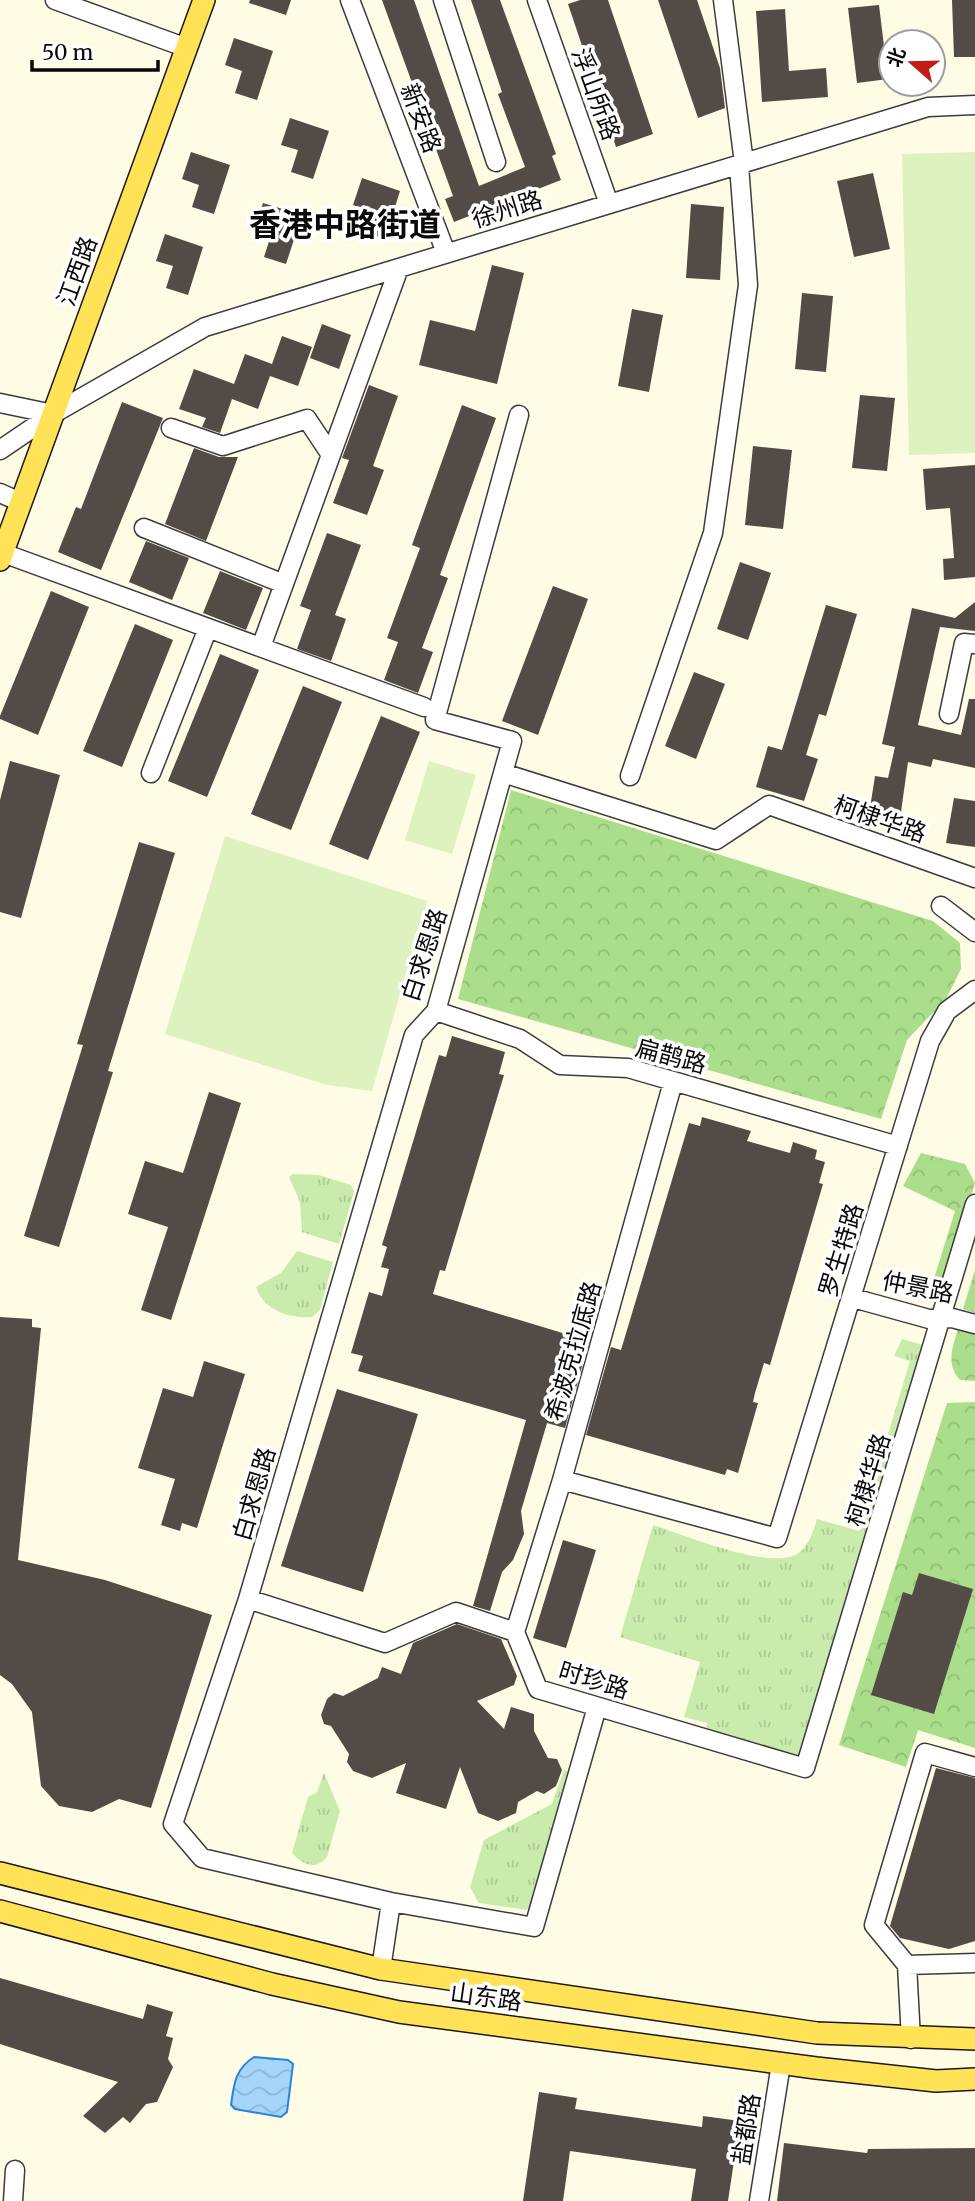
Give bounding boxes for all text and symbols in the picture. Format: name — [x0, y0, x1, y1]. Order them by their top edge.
scale bar — [32, 28, 158, 72]
north arrow — [877, 28, 947, 98]
text: 50 m — [42, 39, 93, 66]
street label: 浮山所路 — [565, 44, 627, 144]
text: 北 — [881, 44, 911, 70]
street label: 新安路 — [394, 79, 448, 157]
street label: 徐州路 — [468, 184, 546, 234]
district label: 香港中路街道 — [249, 205, 441, 245]
street label: 江西路 — [50, 232, 104, 310]
street label: 柯棣华路 — [830, 789, 930, 849]
street label: 白求恩路 — [394, 905, 454, 1005]
street label: 扁鹊路 — [632, 1032, 710, 1080]
street label: 罗生特路 — [812, 1200, 870, 1300]
street label: 仲景路 — [880, 1265, 956, 1309]
street label: 希波克拉底路 — [538, 1278, 608, 1424]
street label: 柯棣华路 — [839, 1430, 897, 1530]
street label: 白求恩路 — [226, 1444, 282, 1544]
street label: 时珍路 — [555, 1655, 633, 1705]
street label: 山东路 — [448, 1977, 524, 2017]
street label: 盐都路 — [725, 2091, 767, 2167]

